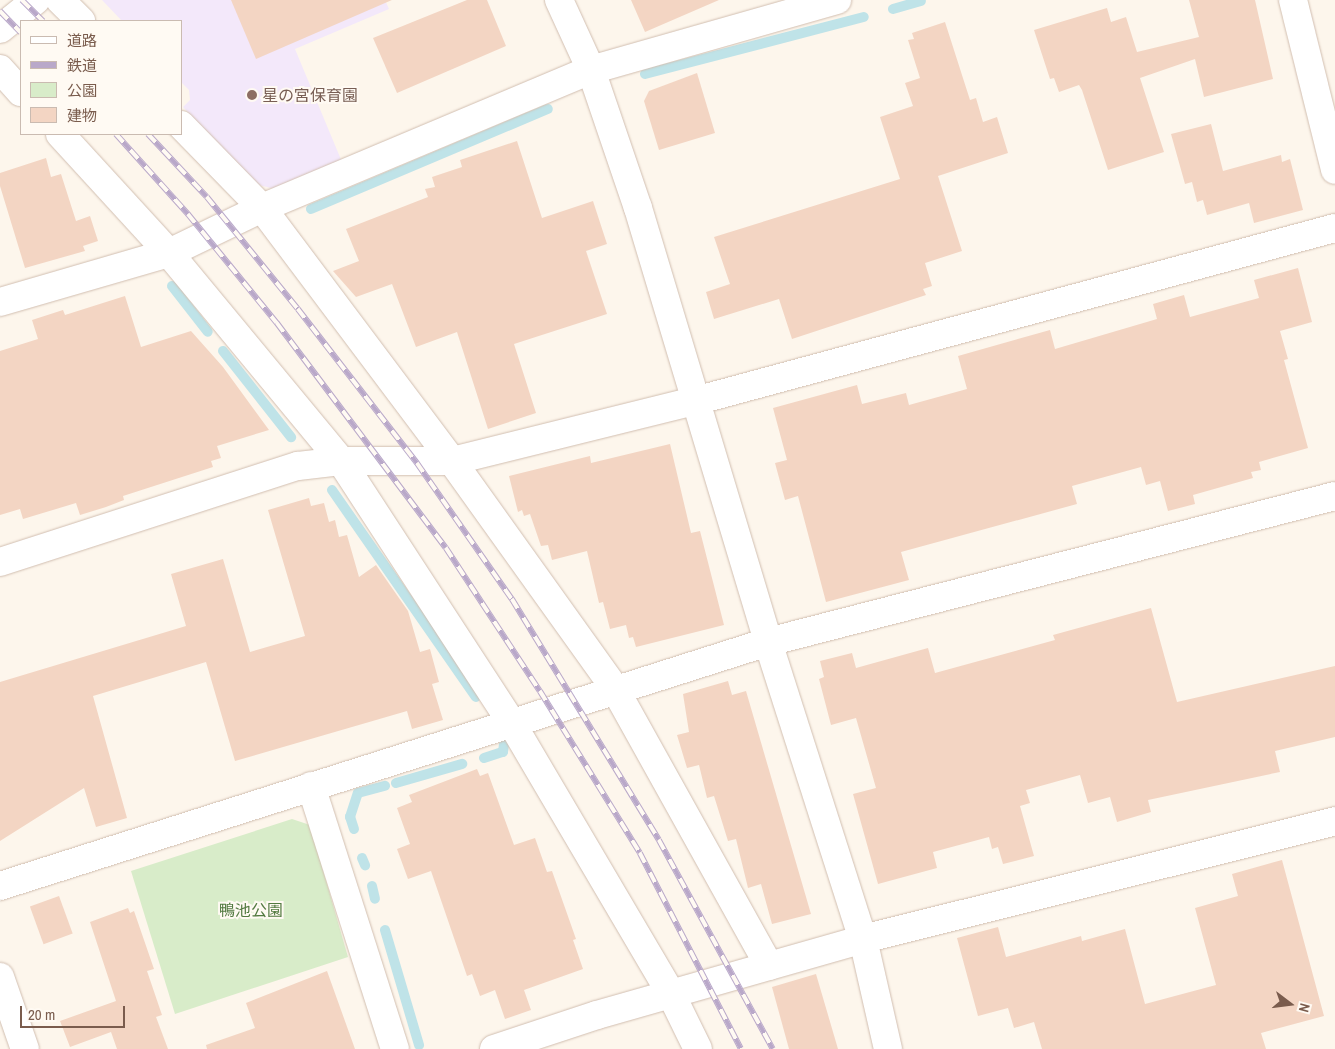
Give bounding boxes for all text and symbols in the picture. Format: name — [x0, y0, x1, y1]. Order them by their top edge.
legend — [20, 20, 182, 135]
text: 道路 — [67, 30, 97, 51]
text: 鉄道 — [67, 55, 97, 76]
text: 公園 — [67, 80, 97, 101]
place label: 星の宮保育園 — [262, 85, 358, 105]
marker: 星の宮保育園 — [246, 89, 258, 101]
text: 建物 — [67, 105, 97, 126]
park label: 鴨池公園 — [219, 900, 283, 920]
north arrow — [1265, 979, 1315, 1029]
scale bar — [22, 996, 128, 1028]
text: N — [1295, 1002, 1314, 1014]
text: 20 m — [28, 1004, 55, 1025]

